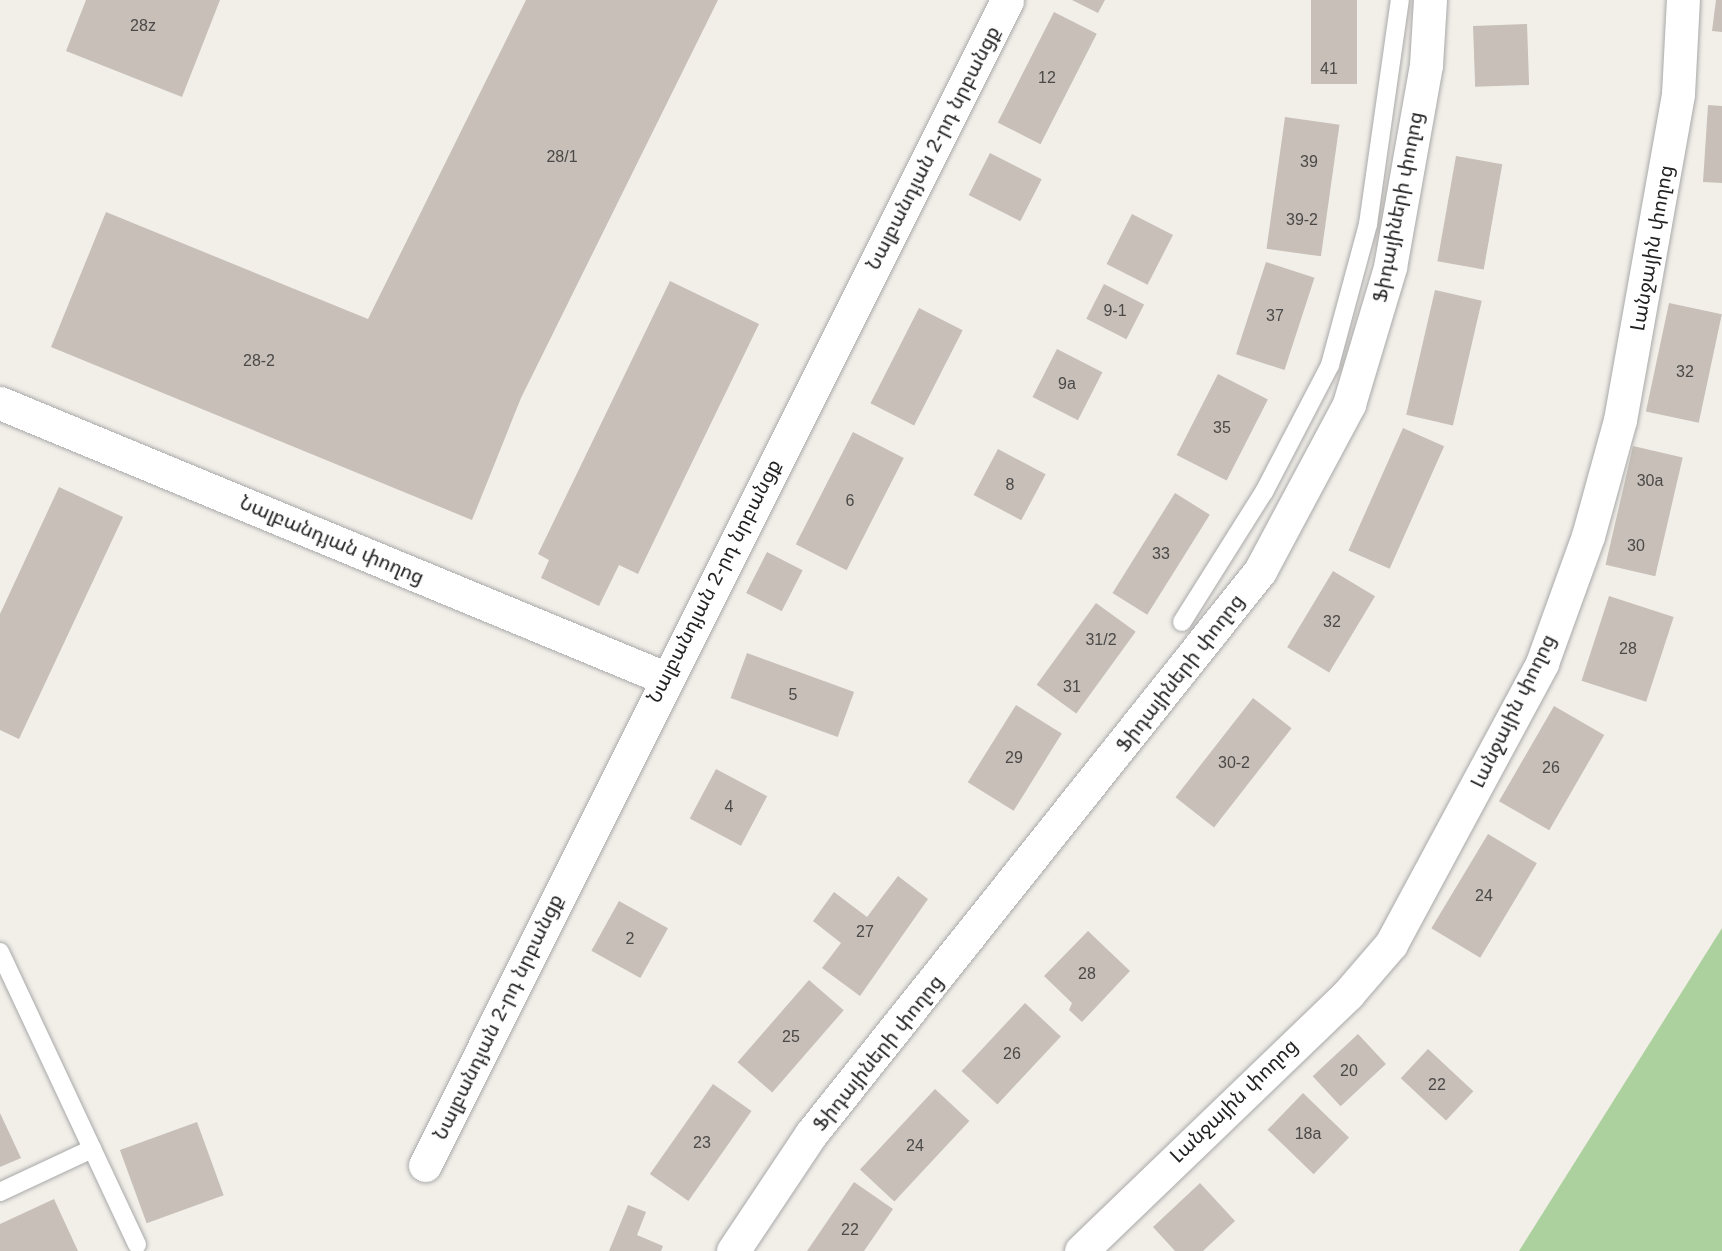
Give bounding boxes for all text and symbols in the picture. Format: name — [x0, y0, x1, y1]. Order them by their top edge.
house number: 28z — [130, 16, 156, 36]
street label: Նալբանդյան 2-րդ նրբանցք — [861, 22, 1005, 274]
house number: 41 — [1320, 59, 1338, 79]
house number: 12 — [1038, 68, 1056, 88]
street label: Ֆիդայիների փողոց — [1368, 110, 1428, 304]
house number: 28/1 — [546, 147, 578, 167]
house number: 39 — [1300, 152, 1318, 172]
street label: Լանջային փողոց — [1626, 163, 1678, 333]
house number: 39-2 — [1286, 210, 1318, 230]
house number: 9-1 — [1103, 301, 1127, 321]
house number: 37 — [1266, 306, 1284, 326]
house number: 28-2 — [243, 351, 275, 371]
house number: 32 — [1676, 362, 1694, 382]
house number: 9a — [1058, 374, 1076, 394]
house number: 35 — [1213, 418, 1231, 438]
street label: Նալբանդյան 2-րդ նրբանցք — [642, 455, 786, 707]
house number: 30a — [1637, 471, 1663, 491]
house number: 8 — [1006, 475, 1014, 495]
street label: Նալբանդյան փողոց — [236, 490, 428, 590]
house number: 6 — [846, 491, 854, 511]
house number: 30 — [1627, 536, 1645, 556]
house number: 33 — [1152, 544, 1170, 564]
street label: Ֆիդայիների փողոց — [1111, 589, 1249, 757]
house number: 32 — [1323, 612, 1341, 632]
house number: 31/2 — [1085, 630, 1117, 650]
street label: Լանջային փողոց — [1465, 630, 1561, 792]
house number: 28 — [1619, 639, 1637, 659]
house number: 31 — [1063, 677, 1081, 697]
house number: 5 — [789, 685, 797, 705]
house number: 29 — [1005, 748, 1023, 768]
house number: 30-2 — [1218, 753, 1250, 773]
house number: 26 — [1542, 758, 1560, 778]
house number: 4 — [725, 797, 733, 817]
house number: 24 — [1475, 886, 1493, 906]
street label: Նալբանդյան 2-րդ նրբանցք — [428, 890, 568, 1144]
house number: 27 — [856, 922, 874, 942]
house number: 2 — [626, 929, 634, 949]
house number: 28 — [1078, 964, 1096, 984]
street label: Ֆիդայիների փողոց — [808, 970, 948, 1136]
house number: 25 — [782, 1027, 800, 1047]
street label: Լանջային փողոց — [1165, 1034, 1303, 1168]
house number: 26 — [1003, 1044, 1021, 1064]
house number: 20 — [1340, 1061, 1358, 1081]
house number: 22 — [1428, 1075, 1446, 1095]
house number: 18a — [1295, 1124, 1321, 1144]
house number: 23 — [693, 1133, 711, 1153]
house number: 24 — [906, 1136, 924, 1156]
house number: 22 — [841, 1220, 859, 1240]

